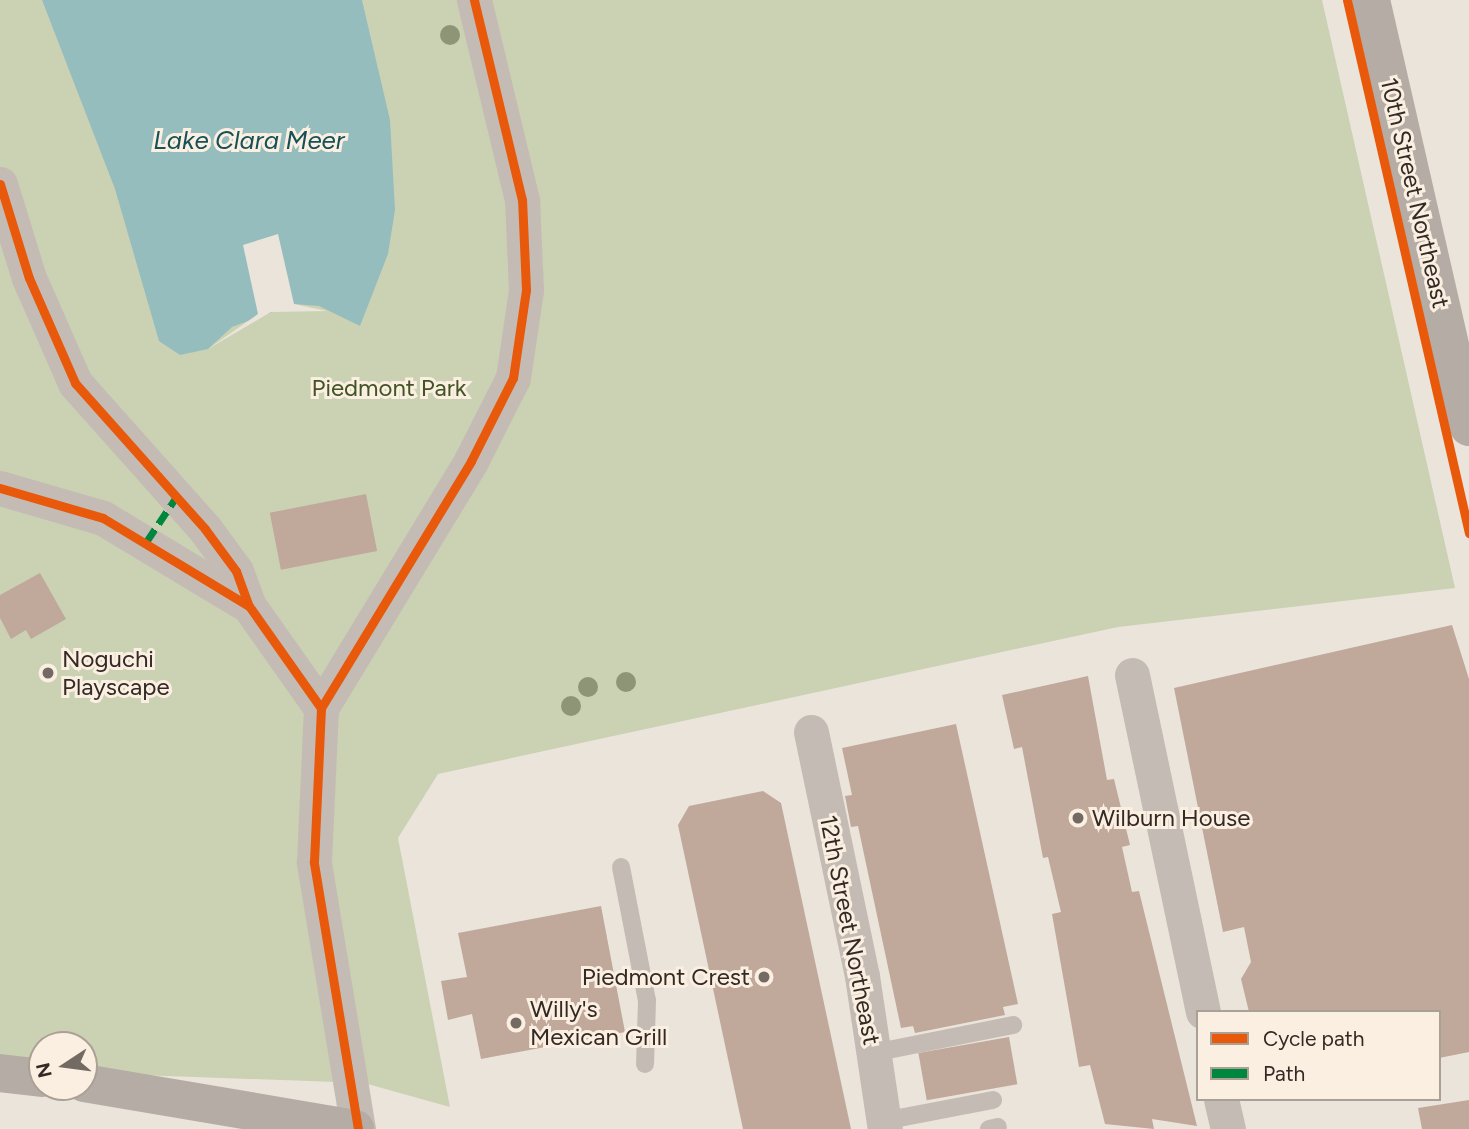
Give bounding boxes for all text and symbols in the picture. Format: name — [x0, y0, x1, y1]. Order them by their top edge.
street label: 10th Street Northeast — [1374, 75, 1456, 311]
water label: Lake Clara Meer — [153, 125, 345, 157]
park label: Piedmont Park — [311, 374, 467, 402]
place label: Noguchi Playscape — [62, 645, 170, 701]
marker: Noguchi Playscape — [40, 665, 56, 681]
place label: Wilburn House — [1092, 804, 1250, 832]
marker: Wilburn House — [1070, 810, 1086, 826]
street label: 12th Street Northeast — [814, 813, 886, 1047]
place label: Piedmont Crest — [582, 963, 750, 991]
marker: Piedmont Crest — [756, 969, 772, 985]
place label: Willy's Mexican Grill — [530, 995, 667, 1051]
legend — [1196, 1010, 1441, 1101]
marker: Willy's Mexican Grill — [508, 1015, 524, 1031]
text: Cycle path — [1263, 1026, 1364, 1051]
north arrow — [28, 1031, 98, 1101]
text: N — [31, 1061, 57, 1080]
text: Path — [1263, 1061, 1305, 1086]

